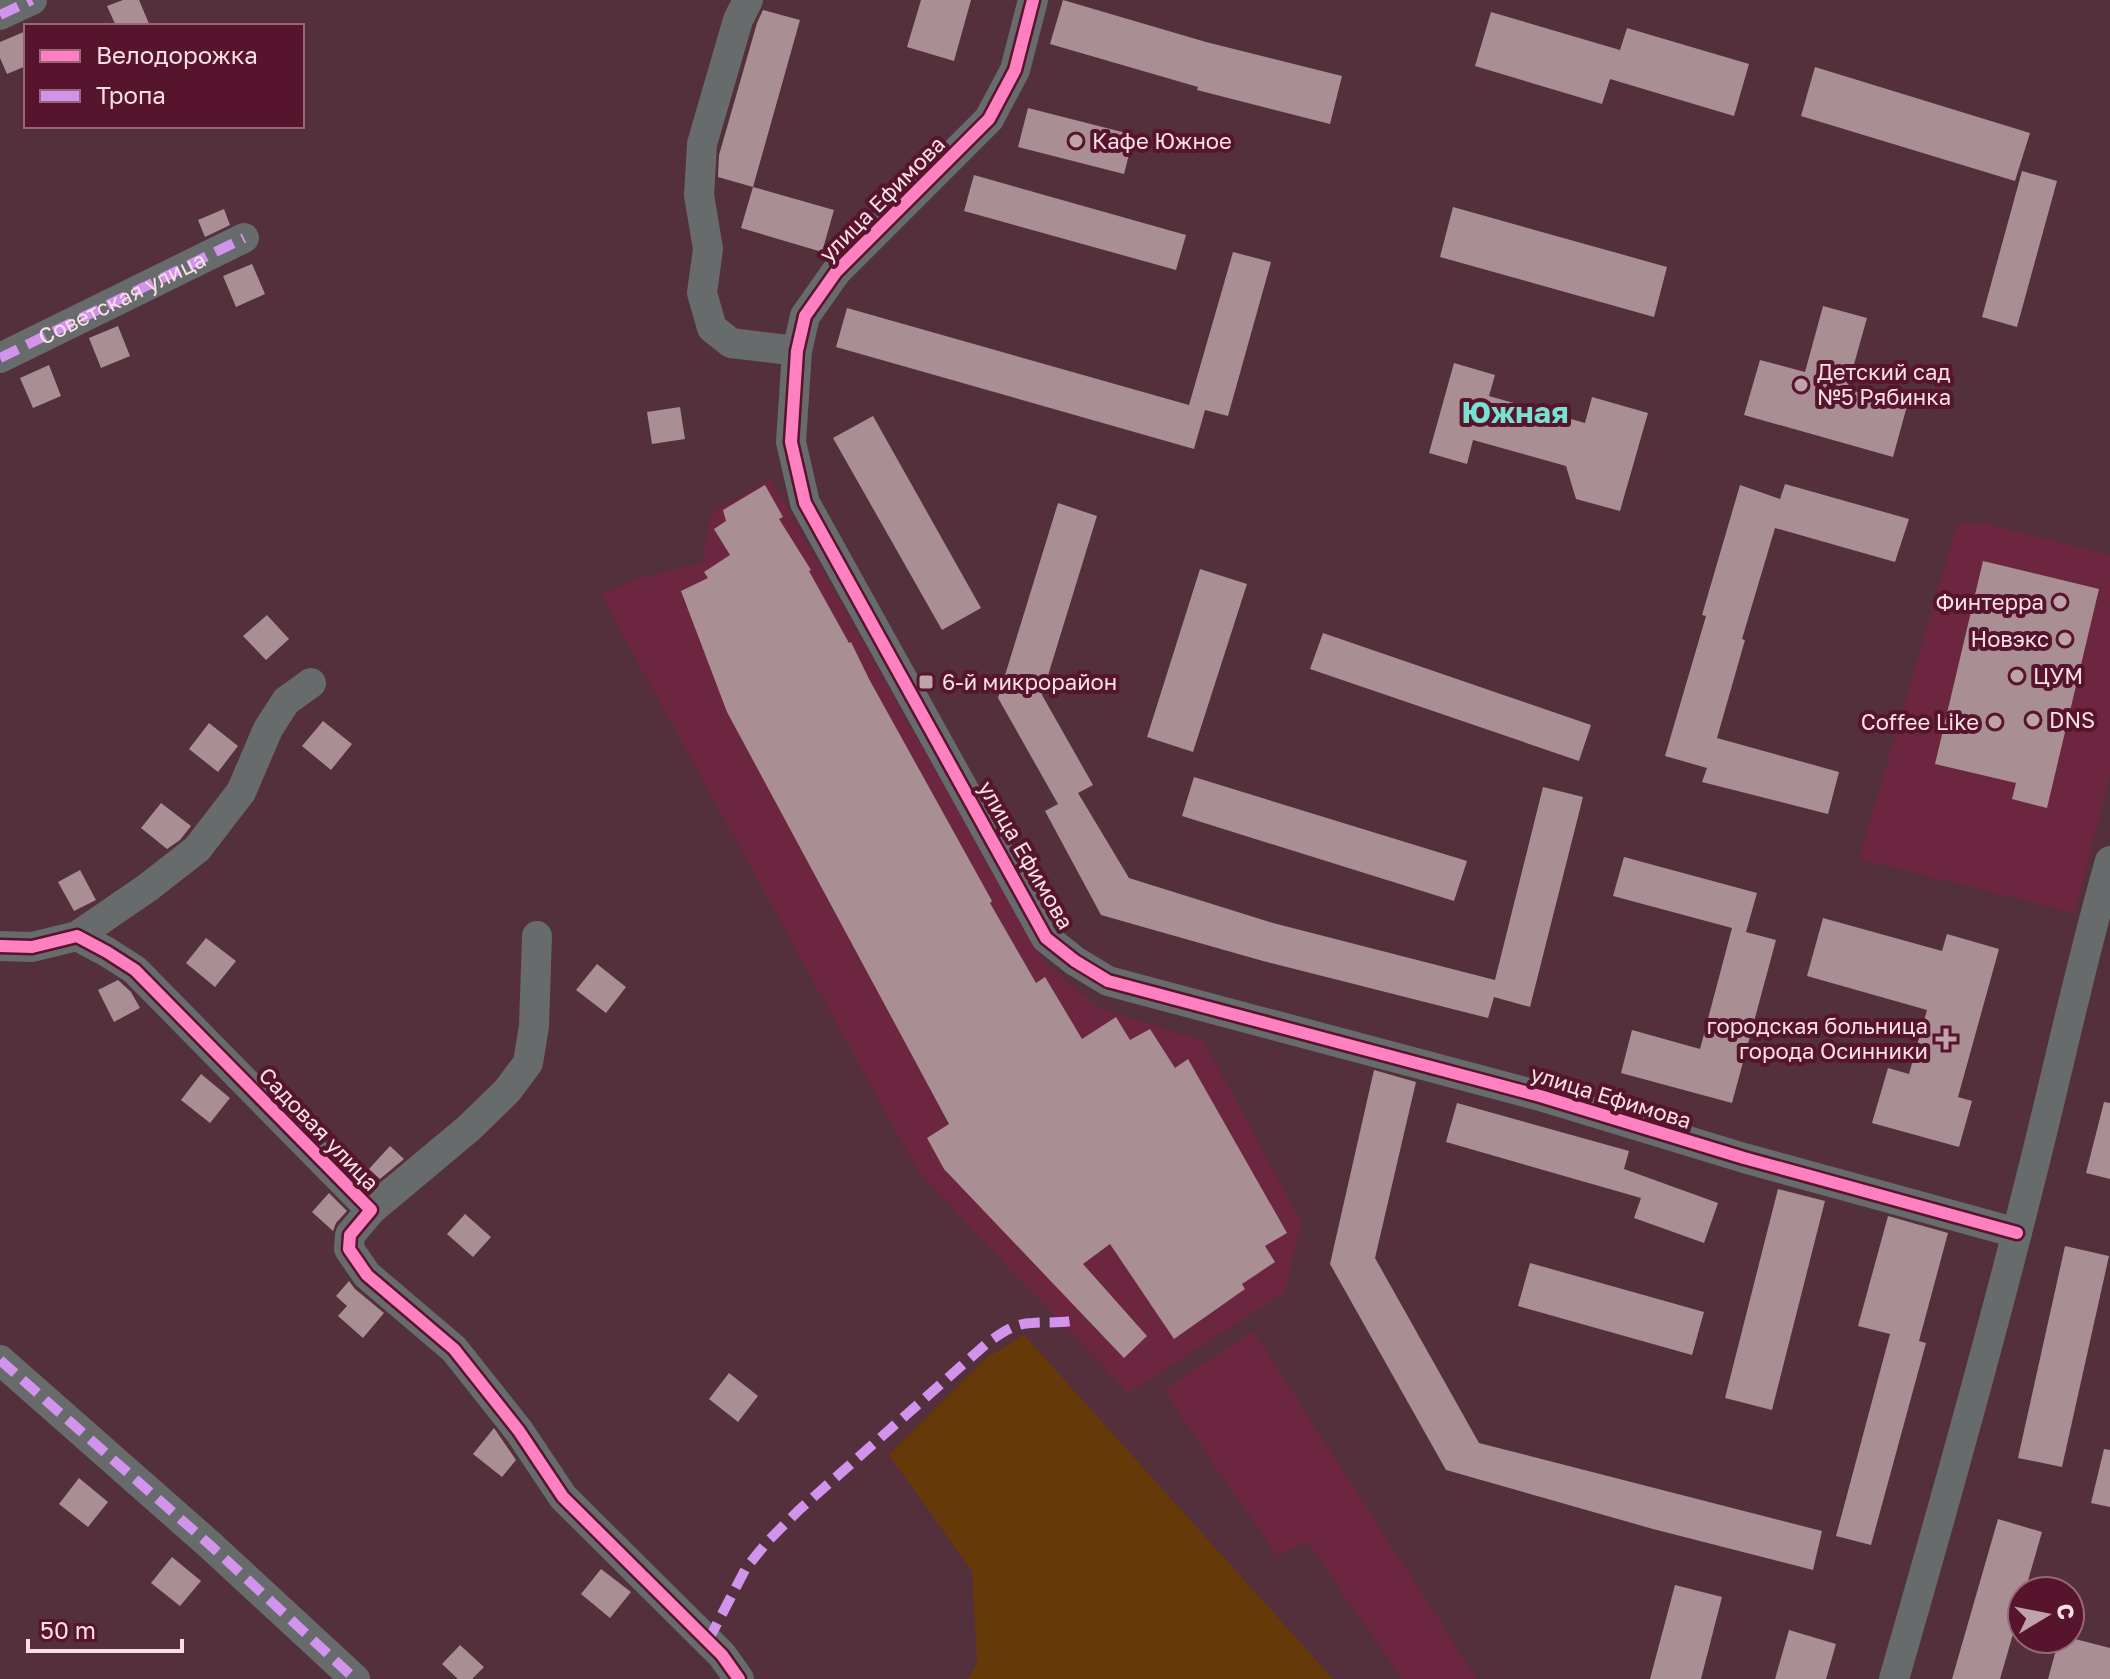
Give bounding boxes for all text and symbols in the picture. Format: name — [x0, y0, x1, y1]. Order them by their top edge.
legend — [24, 24, 304, 128]
text: Велодорожка — [96, 40, 258, 69]
text: Тропа — [96, 80, 166, 109]
place label: Кафе Южное — [1092, 127, 1232, 154]
street label: улица Ефимова — [813, 130, 950, 267]
marker: Кафе Южное — [1067, 132, 1085, 150]
street label: Советская улица — [34, 245, 210, 350]
place label: Детский сад №5 Рябинка — [1817, 358, 1951, 410]
marker: Детский сад №5 Рябинка — [1792, 376, 1810, 394]
district label: Южная — [1461, 394, 1569, 430]
place label: Финтерра — [1935, 588, 2044, 615]
marker: Финтерра — [2051, 593, 2069, 611]
place label: Новэкс — [1970, 625, 2049, 652]
marker: Новэкс — [2056, 630, 2074, 648]
place label: ЦУМ — [2033, 662, 2083, 689]
marker: ЦУМ — [2008, 667, 2026, 685]
place label: 6-й микрорайон — [942, 668, 1117, 695]
marker: 6-й микрорайон — [917, 673, 935, 691]
place label: DNS — [2049, 706, 2095, 733]
place label: Coffee Like — [1861, 708, 1979, 735]
marker: DNS — [2024, 711, 2042, 729]
marker: Coffee Like — [1986, 713, 2004, 731]
street label: улица Ефимова — [973, 776, 1080, 934]
place label: городская больница города Осинники — [1707, 1012, 1928, 1064]
marker: городская больница города Осинники — [1935, 1028, 1957, 1050]
street label: улица Ефимова — [1527, 1059, 1695, 1134]
street label: Садовая улица — [254, 1061, 385, 1196]
north arrow — [2006, 1575, 2086, 1655]
text: С — [2052, 1601, 2081, 1621]
scale bar — [28, 1603, 182, 1653]
text: 50 m — [40, 1615, 96, 1644]

